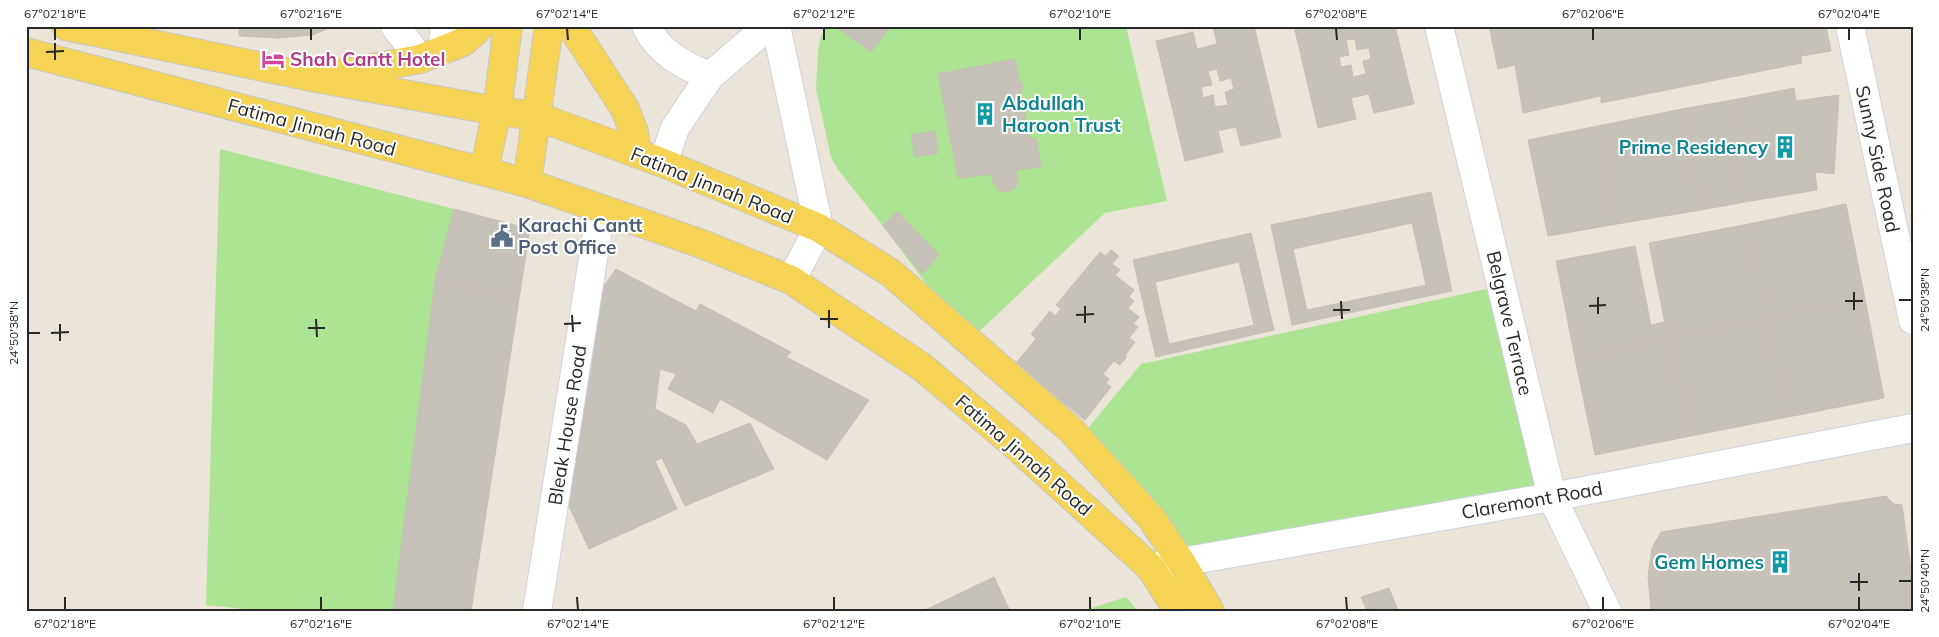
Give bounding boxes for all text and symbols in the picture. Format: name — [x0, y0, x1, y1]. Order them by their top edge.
text: 67°02'18"E — [24, 6, 86, 21]
text: 67°02'16"E — [280, 6, 342, 21]
text: 67°02'14"E — [536, 6, 598, 21]
text: 67°02'12"E — [793, 6, 855, 21]
text: 67°02'10"E — [1049, 6, 1111, 21]
text: 67°02'08"E — [1305, 6, 1367, 21]
text: 67°02'06"E — [1562, 6, 1624, 21]
text: 67°02'04"E — [1818, 6, 1880, 21]
hotel icon: Shah Cantt Hotel — [260, 46, 286, 72]
place label: Shah Cantt Hotel — [290, 47, 445, 71]
street label: Sunny Side Road — [1851, 83, 1905, 235]
place label: Abdullah Haroon Trust — [1002, 91, 1121, 137]
street label: Fatima Jinnah Road — [225, 93, 399, 161]
building icon: Abdullah Haroon Trust — [972, 101, 998, 127]
building icon: Prime Residency — [1772, 134, 1798, 160]
place label: Prime Residency — [1619, 135, 1769, 159]
street label: Fatima Jinnah Road — [627, 141, 797, 229]
place label: Karachi Cantt Post Office — [518, 213, 643, 259]
public building icon: Karachi Cantt Post Office — [489, 223, 515, 249]
street label: Belgrave Terrace — [1482, 248, 1538, 398]
text: 24°50'38"N — [1917, 268, 1932, 332]
text: 24°50'38"N — [6, 301, 21, 365]
street label: Bleak House Road — [543, 343, 591, 507]
street label: Fatima Jinnah Road — [951, 389, 1097, 521]
street label: Claremont Road — [1460, 476, 1604, 524]
building icon: Gem Homes — [1767, 549, 1793, 575]
text: 24°50'40"N — [1917, 549, 1932, 613]
place label: Gem Homes — [1654, 550, 1764, 574]
text: 67°02'18"E — [34, 616, 96, 631]
text: 67°02'16"E — [290, 616, 352, 631]
text: 67°02'14"E — [547, 616, 609, 631]
text: 67°02'12"E — [803, 616, 865, 631]
text: 67°02'10"E — [1059, 616, 1121, 631]
text: 67°02'08"E — [1316, 616, 1378, 631]
text: 67°02'06"E — [1572, 616, 1634, 631]
text: 67°02'04"E — [1828, 616, 1890, 631]

